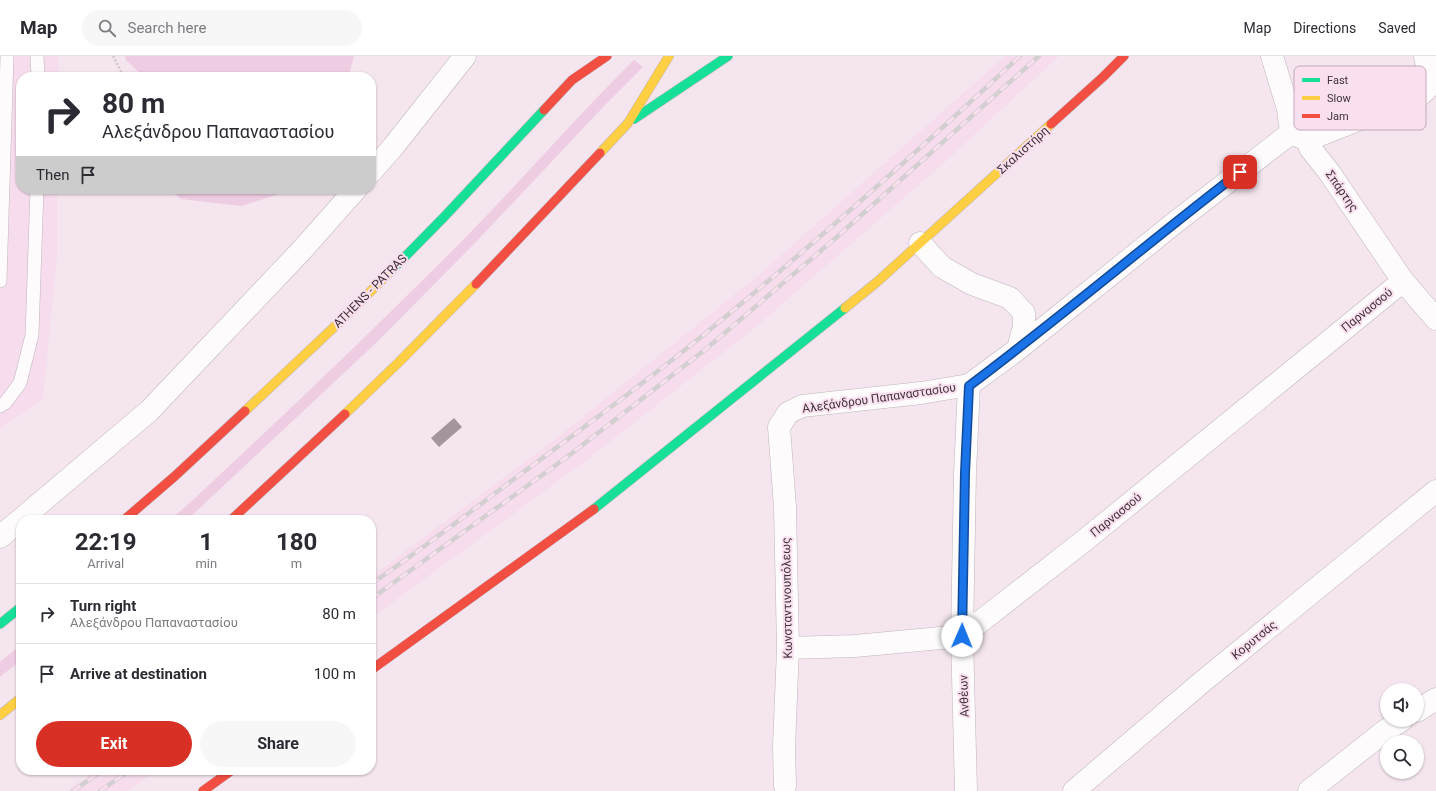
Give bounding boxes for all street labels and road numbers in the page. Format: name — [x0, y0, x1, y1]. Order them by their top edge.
street label: Σκαλιστήρη — [994, 123, 1052, 177]
street label: Σπάρτης — [1323, 168, 1361, 214]
street label: ATHENS - PATRAS — [330, 251, 410, 331]
street label: Παρνασσού — [1339, 285, 1395, 335]
street label: Αλεξάνδρου Παπαναστασίου — [801, 380, 957, 417]
street label: Παρνασσού — [1088, 490, 1144, 540]
street label: Κωνσταντινουπόλεως — [779, 537, 795, 659]
street label: Κορυτσάς — [1229, 618, 1279, 662]
street label: Ανθέων — [956, 674, 972, 717]

